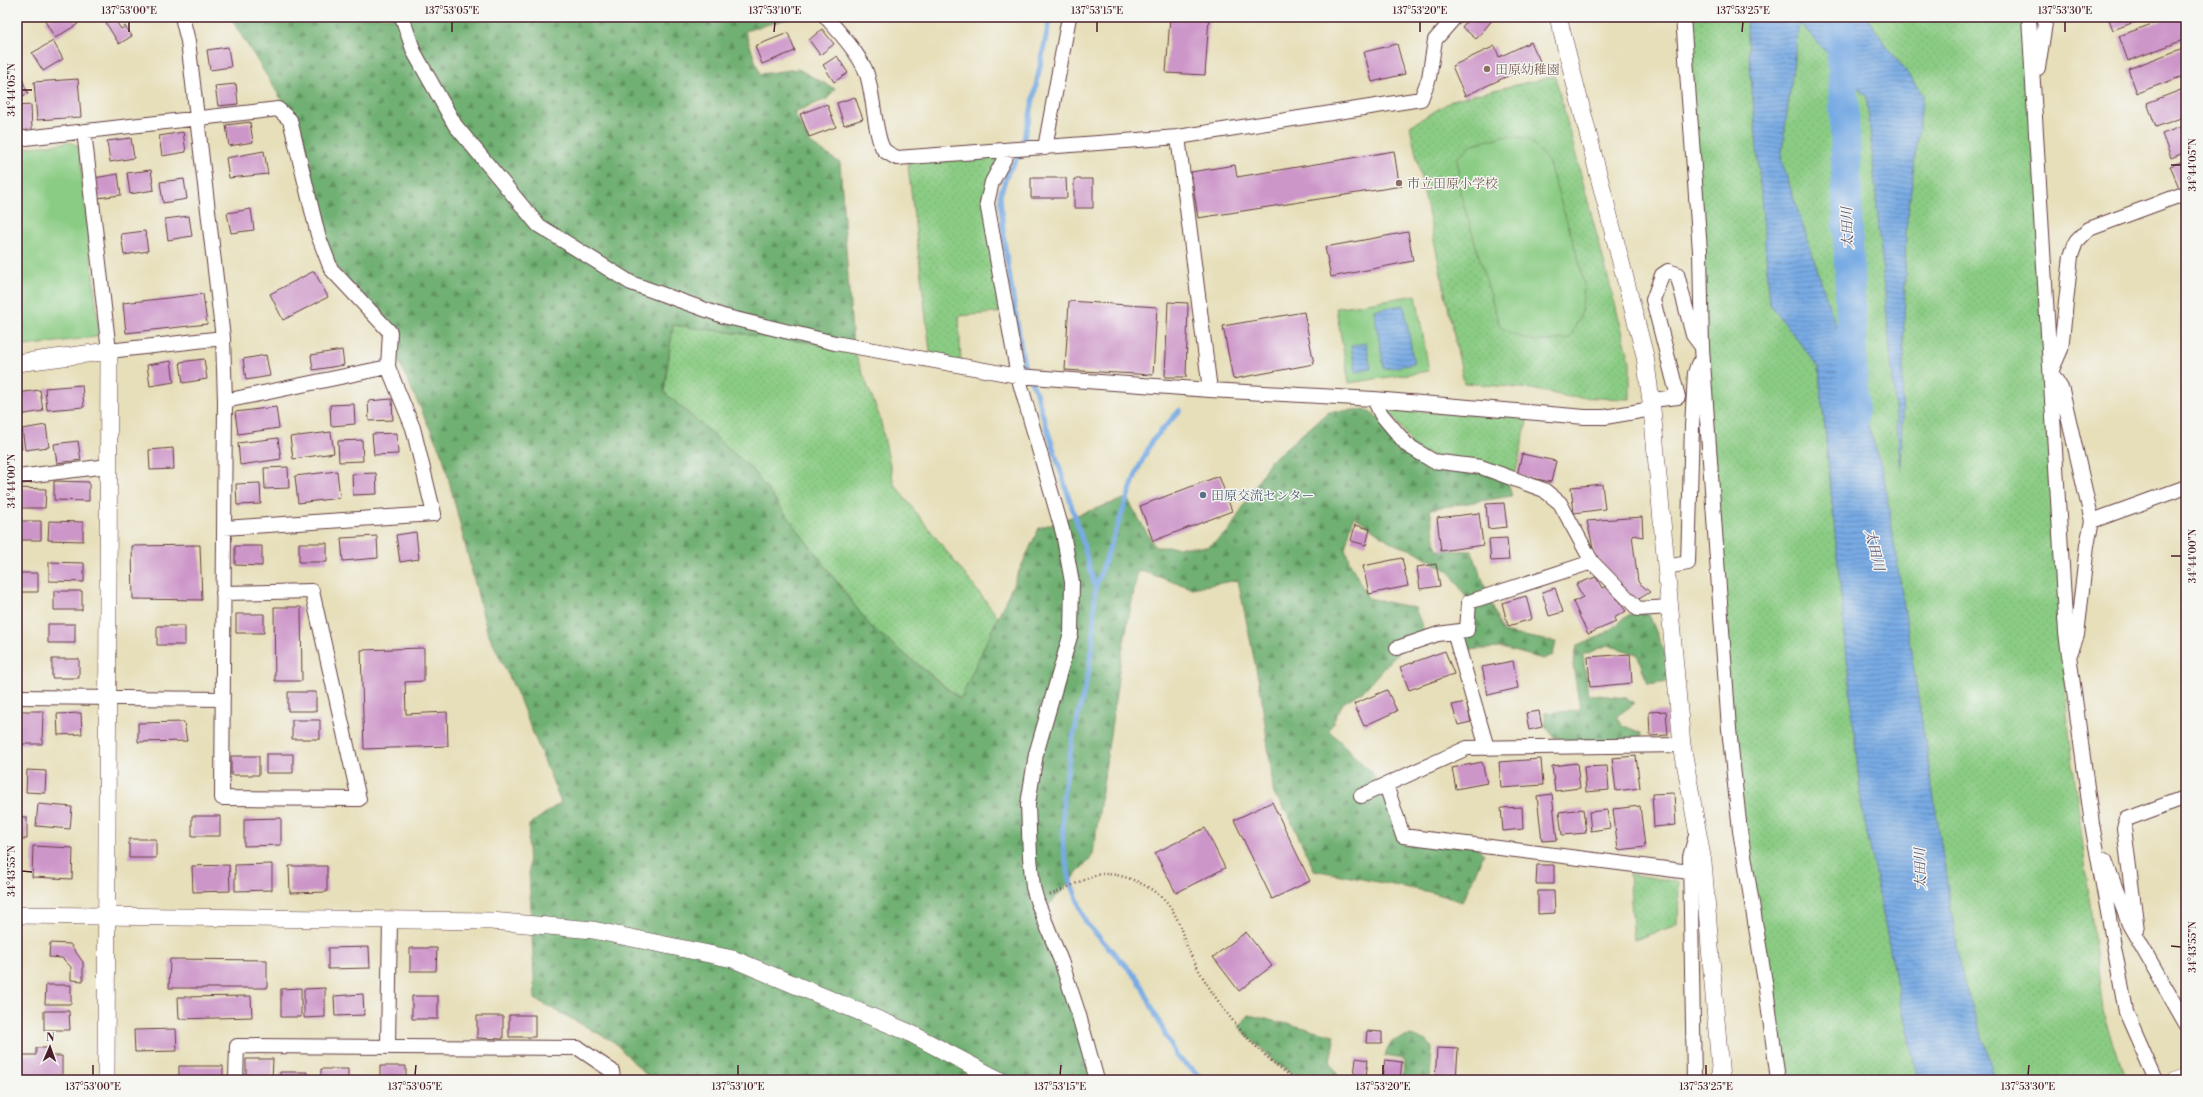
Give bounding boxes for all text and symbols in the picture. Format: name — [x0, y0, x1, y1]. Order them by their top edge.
text: 137°53'00"E — [101, 5, 157, 17]
text: 137°53'05"E — [425, 5, 479, 17]
text: 137°53'10"E — [748, 5, 802, 17]
text: 137°53'15"E — [1071, 5, 1123, 17]
text: 137°53'20"E — [1393, 5, 1447, 17]
text: 137°53'25"E — [1716, 5, 1770, 17]
text: 137°53'30"E — [2038, 5, 2092, 17]
place label: 田原幼稚園 — [1495, 62, 1560, 78]
text: 34°44'05"N — [6, 63, 18, 117]
marker: 田原幼稚園 — [1482, 64, 1492, 74]
text: 34°44'05"N — [2187, 138, 2199, 192]
place label: 市立田原小学校 — [1407, 176, 1498, 192]
marker: 市立田原小学校 — [1394, 178, 1404, 188]
water label: 太田川 — [1838, 205, 1858, 249]
text: 34°44'00"N — [6, 453, 18, 508]
place label: 田原交流センター — [1211, 488, 1314, 504]
marker: 田原交流センター — [1198, 490, 1208, 500]
water label: 太田川 — [1860, 528, 1888, 575]
text: 34°44'00"N — [2187, 528, 2199, 583]
text: 34°43'55"N — [6, 845, 18, 897]
water label: 太田川 — [1911, 846, 1931, 890]
text: 34°43'55"N — [2187, 921, 2199, 973]
north arrow — [30, 1027, 70, 1067]
text: N — [46, 1031, 55, 1045]
text: 137°53'00"E — [65, 1081, 121, 1093]
text: 137°53'05"E — [388, 1081, 442, 1093]
text: 137°53'10"E — [711, 1081, 765, 1093]
text: 137°53'15"E — [1034, 1081, 1086, 1093]
text: 137°53'20"E — [1356, 1081, 1410, 1093]
text: 137°53'25"E — [1679, 1081, 1733, 1093]
text: 137°53'30"E — [2001, 1081, 2055, 1093]

